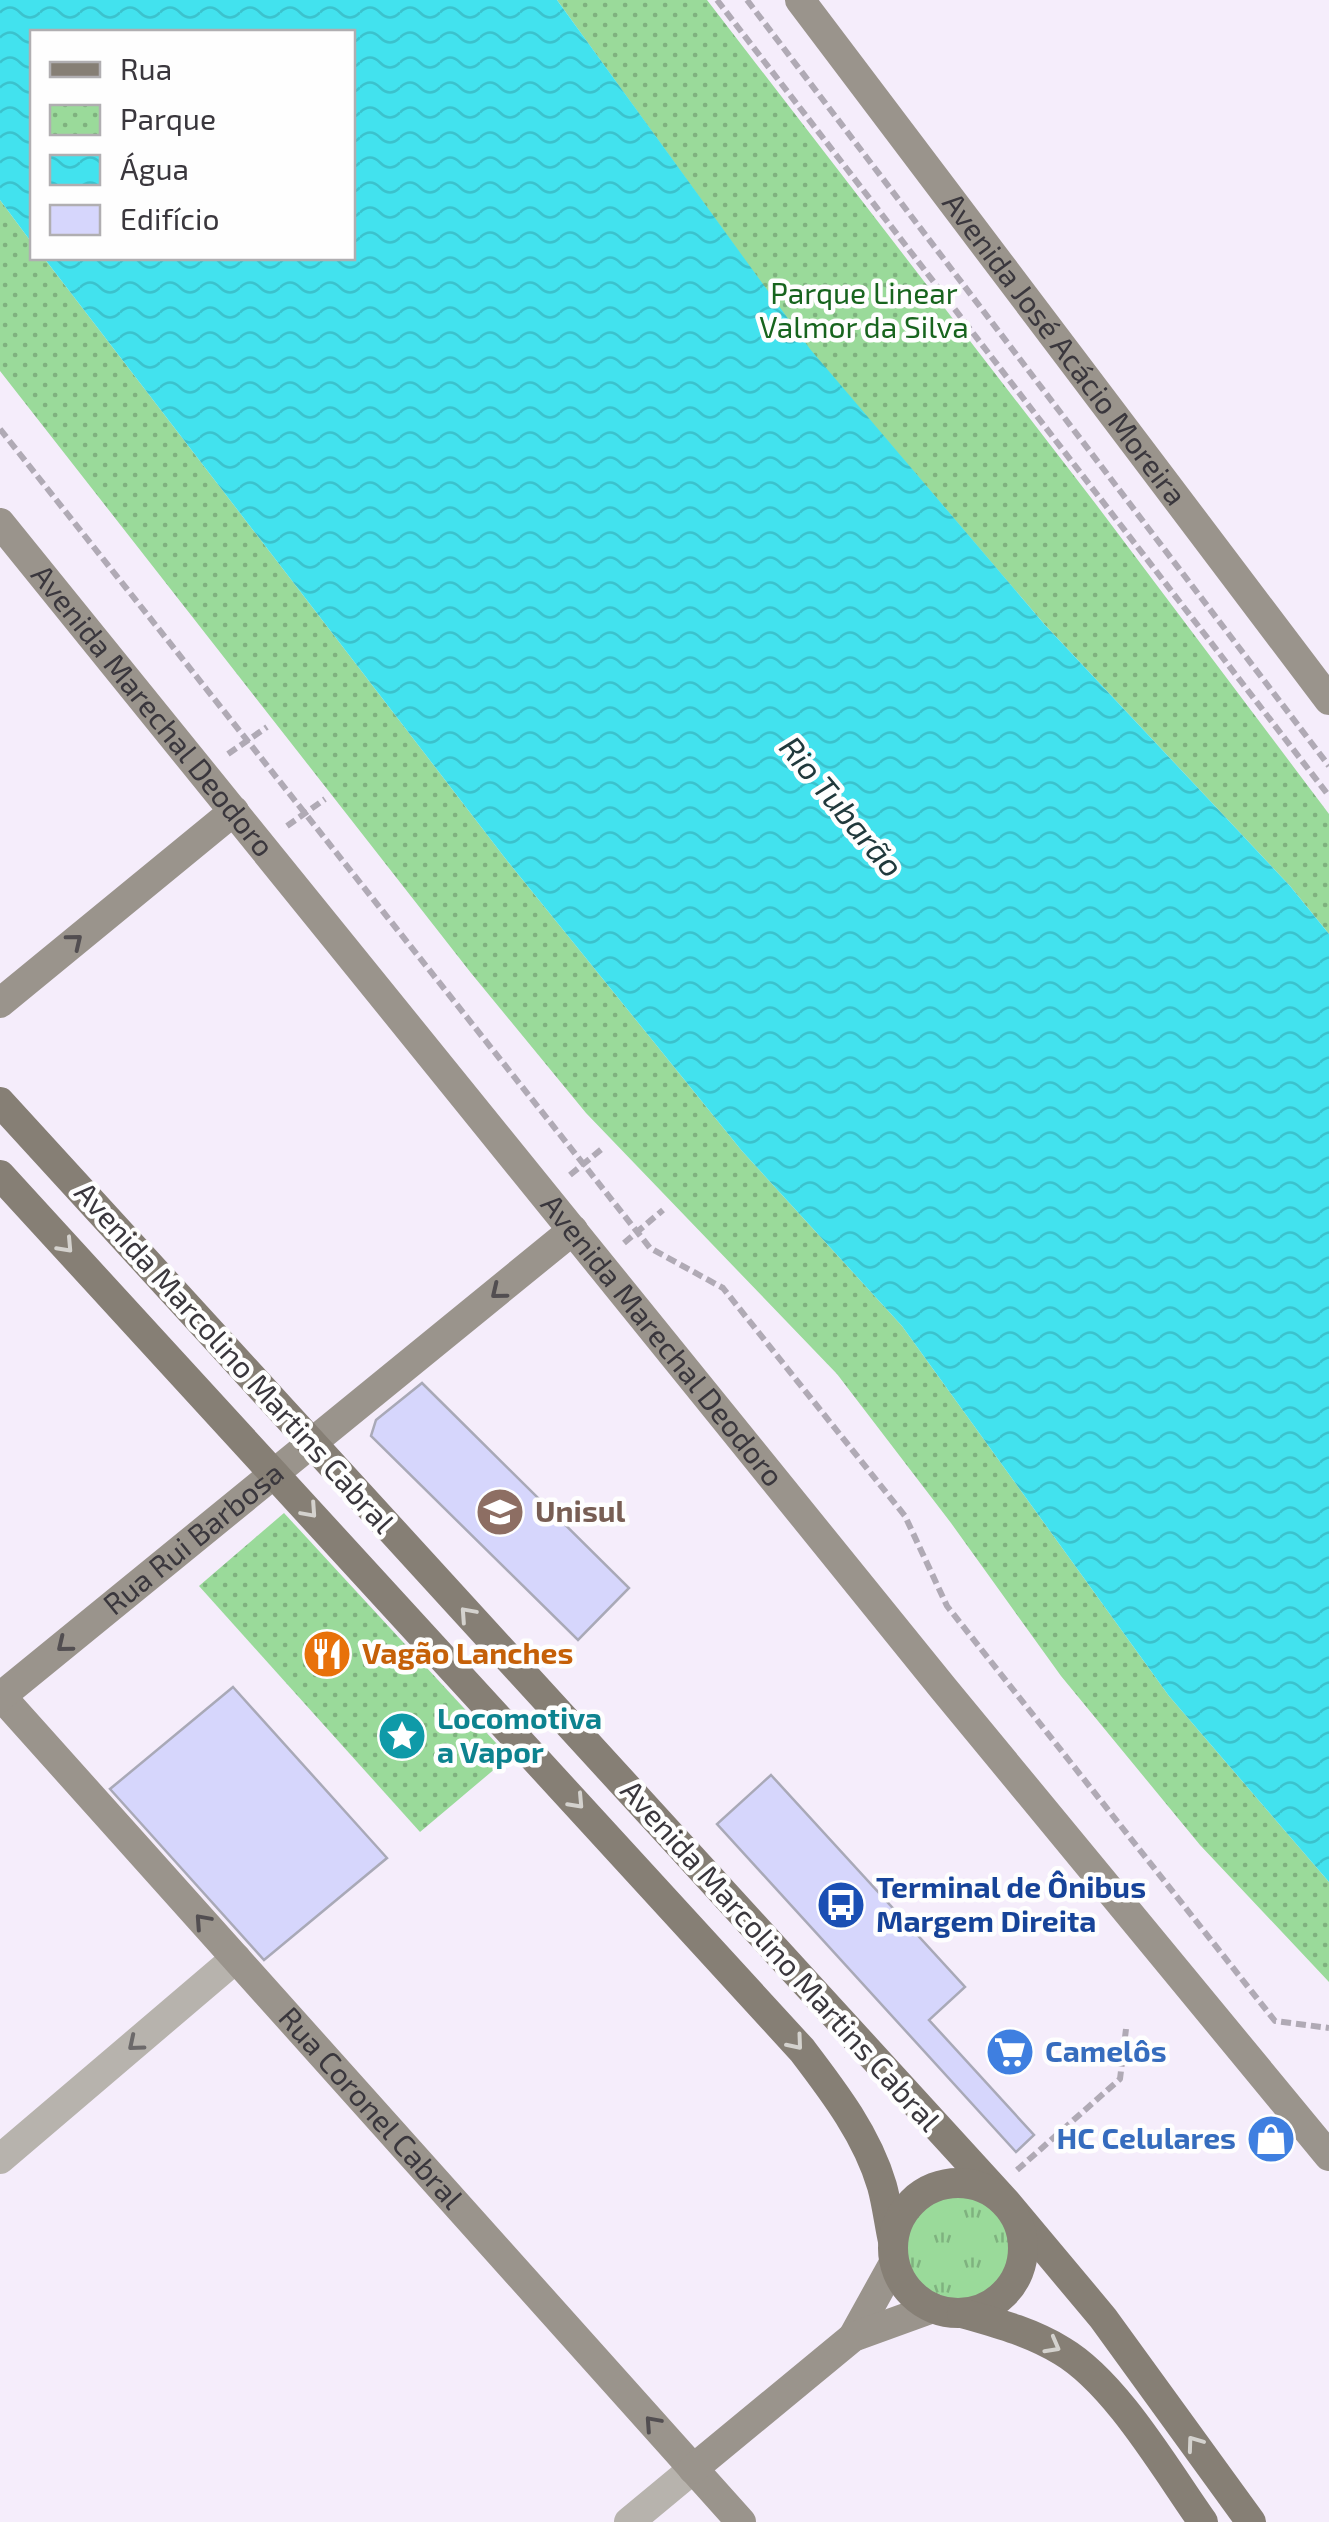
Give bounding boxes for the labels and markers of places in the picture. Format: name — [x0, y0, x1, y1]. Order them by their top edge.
school or university icon: Unisul — [474, 1486, 526, 1538]
place label: Unisul — [535, 1492, 626, 1528]
restaurant icon: Vagão Lanches — [301, 1628, 353, 1680]
place label: Vagão Lanches — [362, 1634, 573, 1670]
place label: Locomotiva a Vapor — [437, 1699, 602, 1769]
place icon: Locomotiva a Vapor — [376, 1710, 428, 1762]
place label: Terminal de Ônibus Margem Direita — [876, 1868, 1146, 1938]
bus stop icon: Terminal de Ônibus Margem Direita — [815, 1879, 867, 1931]
supermarket icon: Camelôs — [984, 2026, 1036, 2078]
place label: Camelôs — [1045, 2032, 1167, 2068]
shop icon: HC Celulares — [1245, 2113, 1297, 2165]
place label: HC Celulares — [1057, 2119, 1236, 2155]

